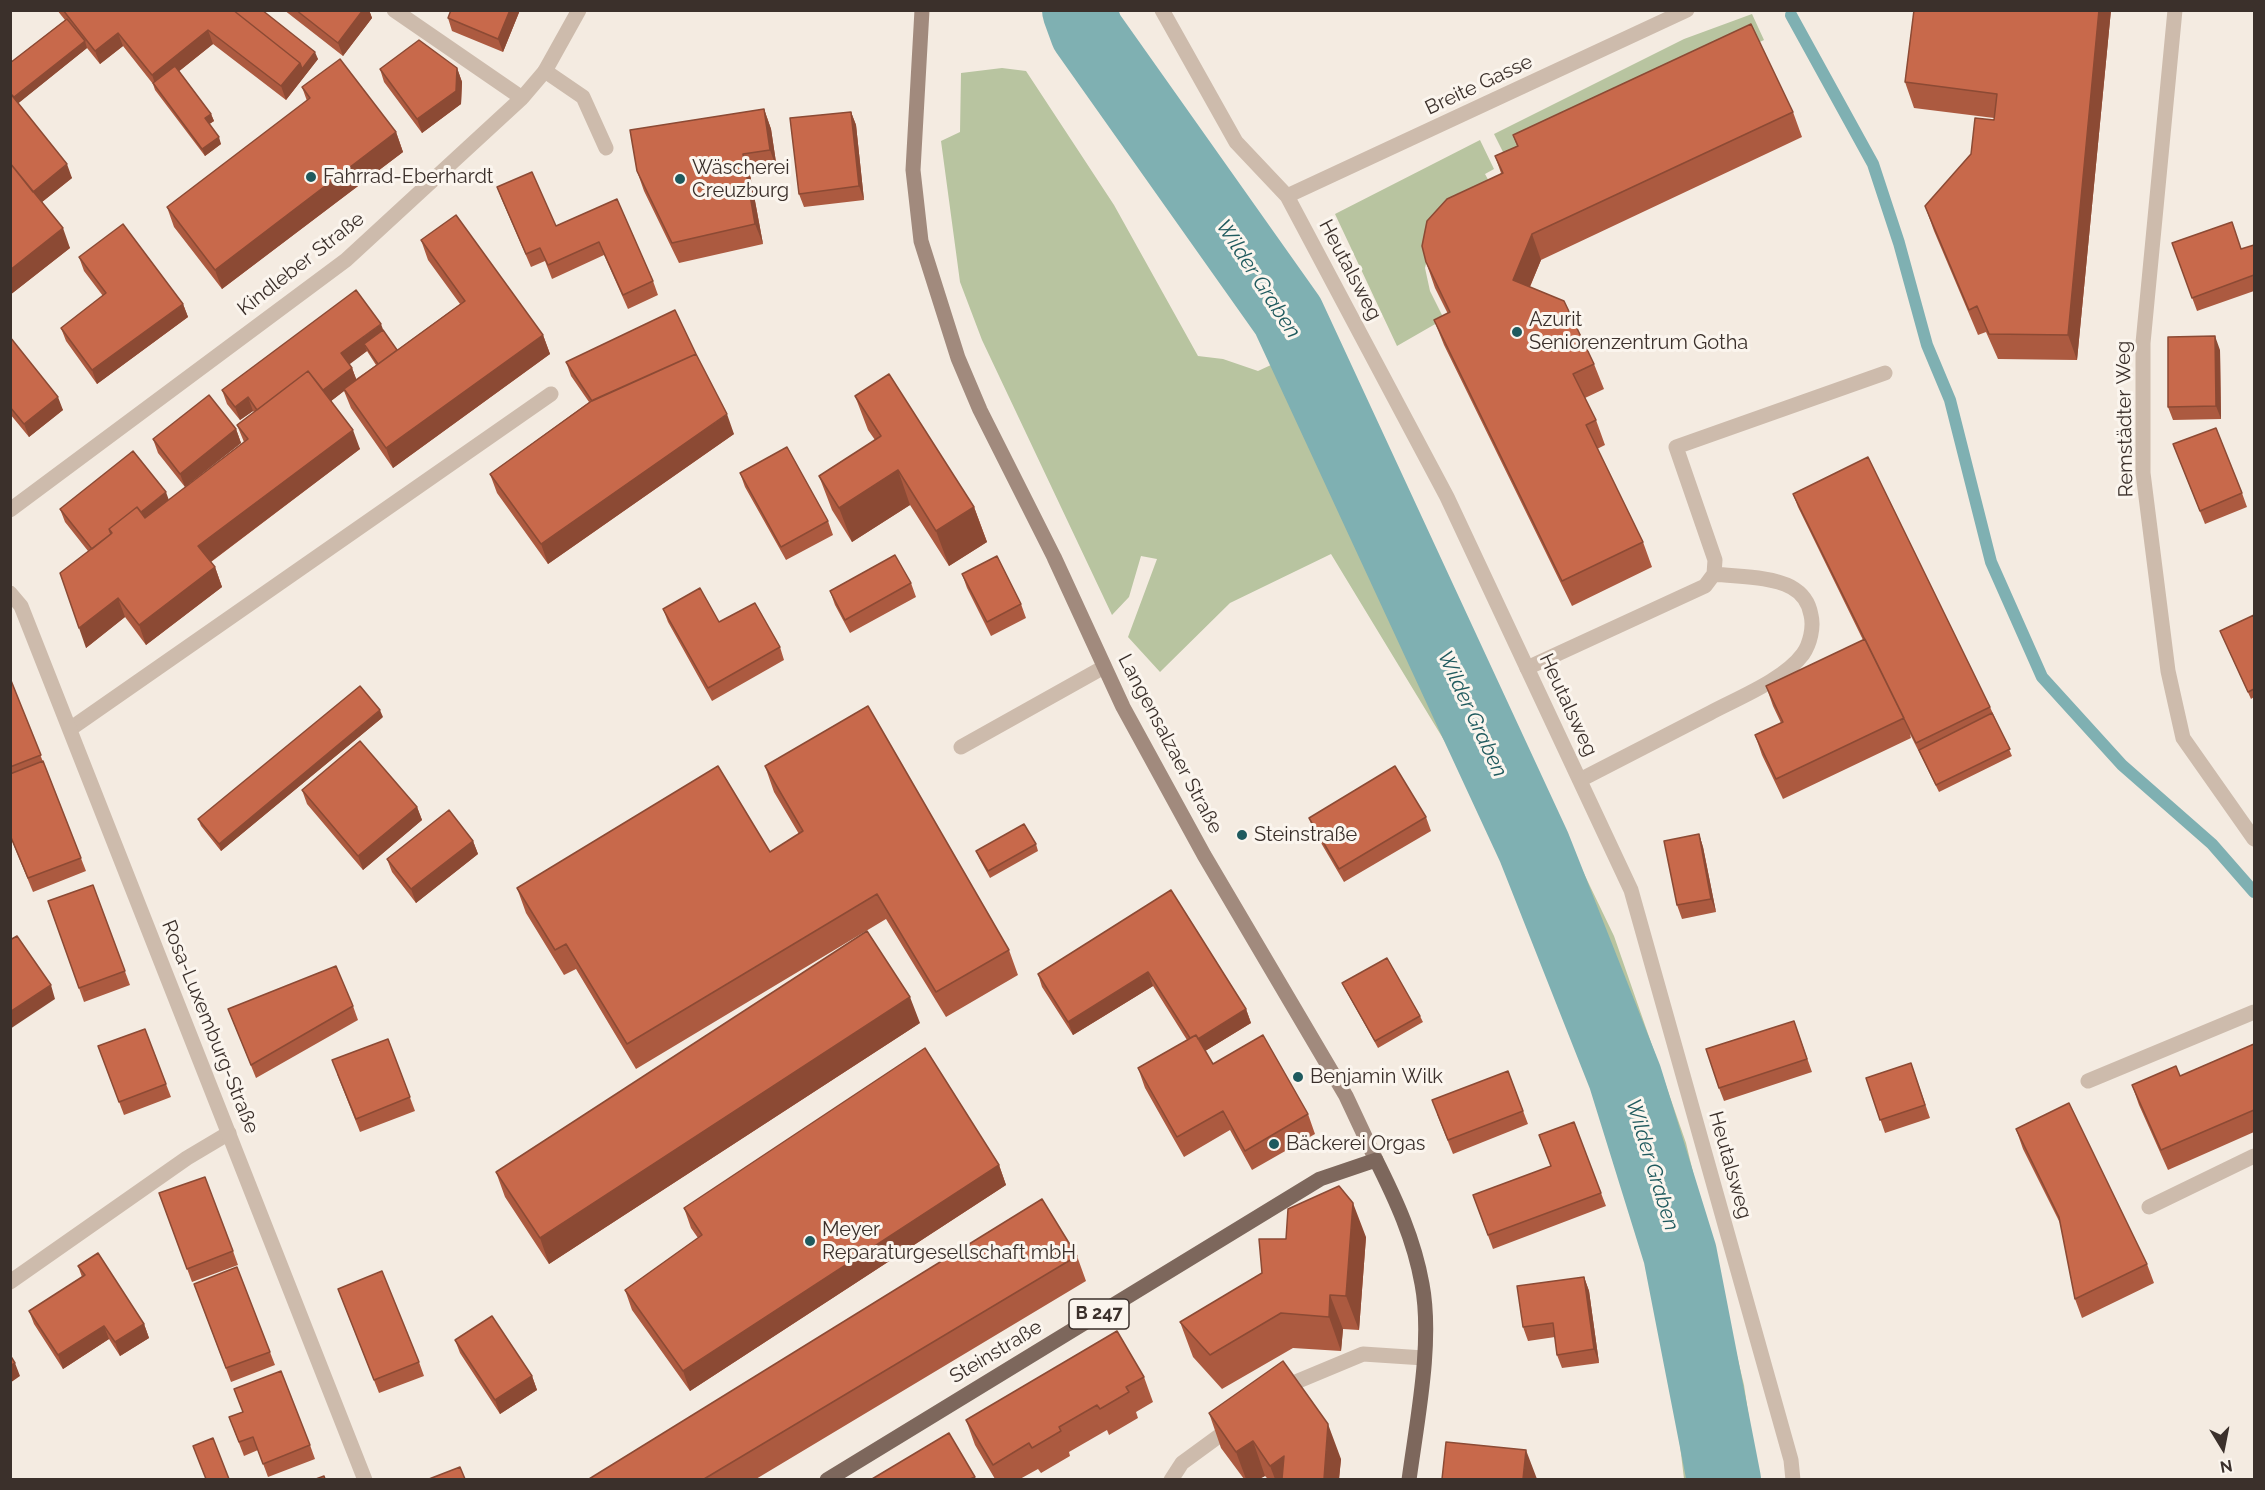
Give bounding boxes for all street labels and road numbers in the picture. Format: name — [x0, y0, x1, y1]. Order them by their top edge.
street label: Breite Gasse — [1421, 50, 1537, 120]
street label: Kindleber Straße — [233, 207, 369, 321]
street label: Heutalsweg — [1313, 215, 1387, 325]
street label: Remstädter Weg — [2112, 340, 2138, 498]
street label: Langensalzaer Straße — [1112, 650, 1228, 838]
street label: Heutalsweg — [1534, 650, 1602, 760]
street label: Rosa-Luxemburg-Straße — [156, 917, 264, 1137]
street label: Heutalsweg — [1703, 1108, 1757, 1222]
road number: B 247 — [1069, 1299, 1129, 1329]
street label: Steinstraße — [946, 1315, 1046, 1389]

